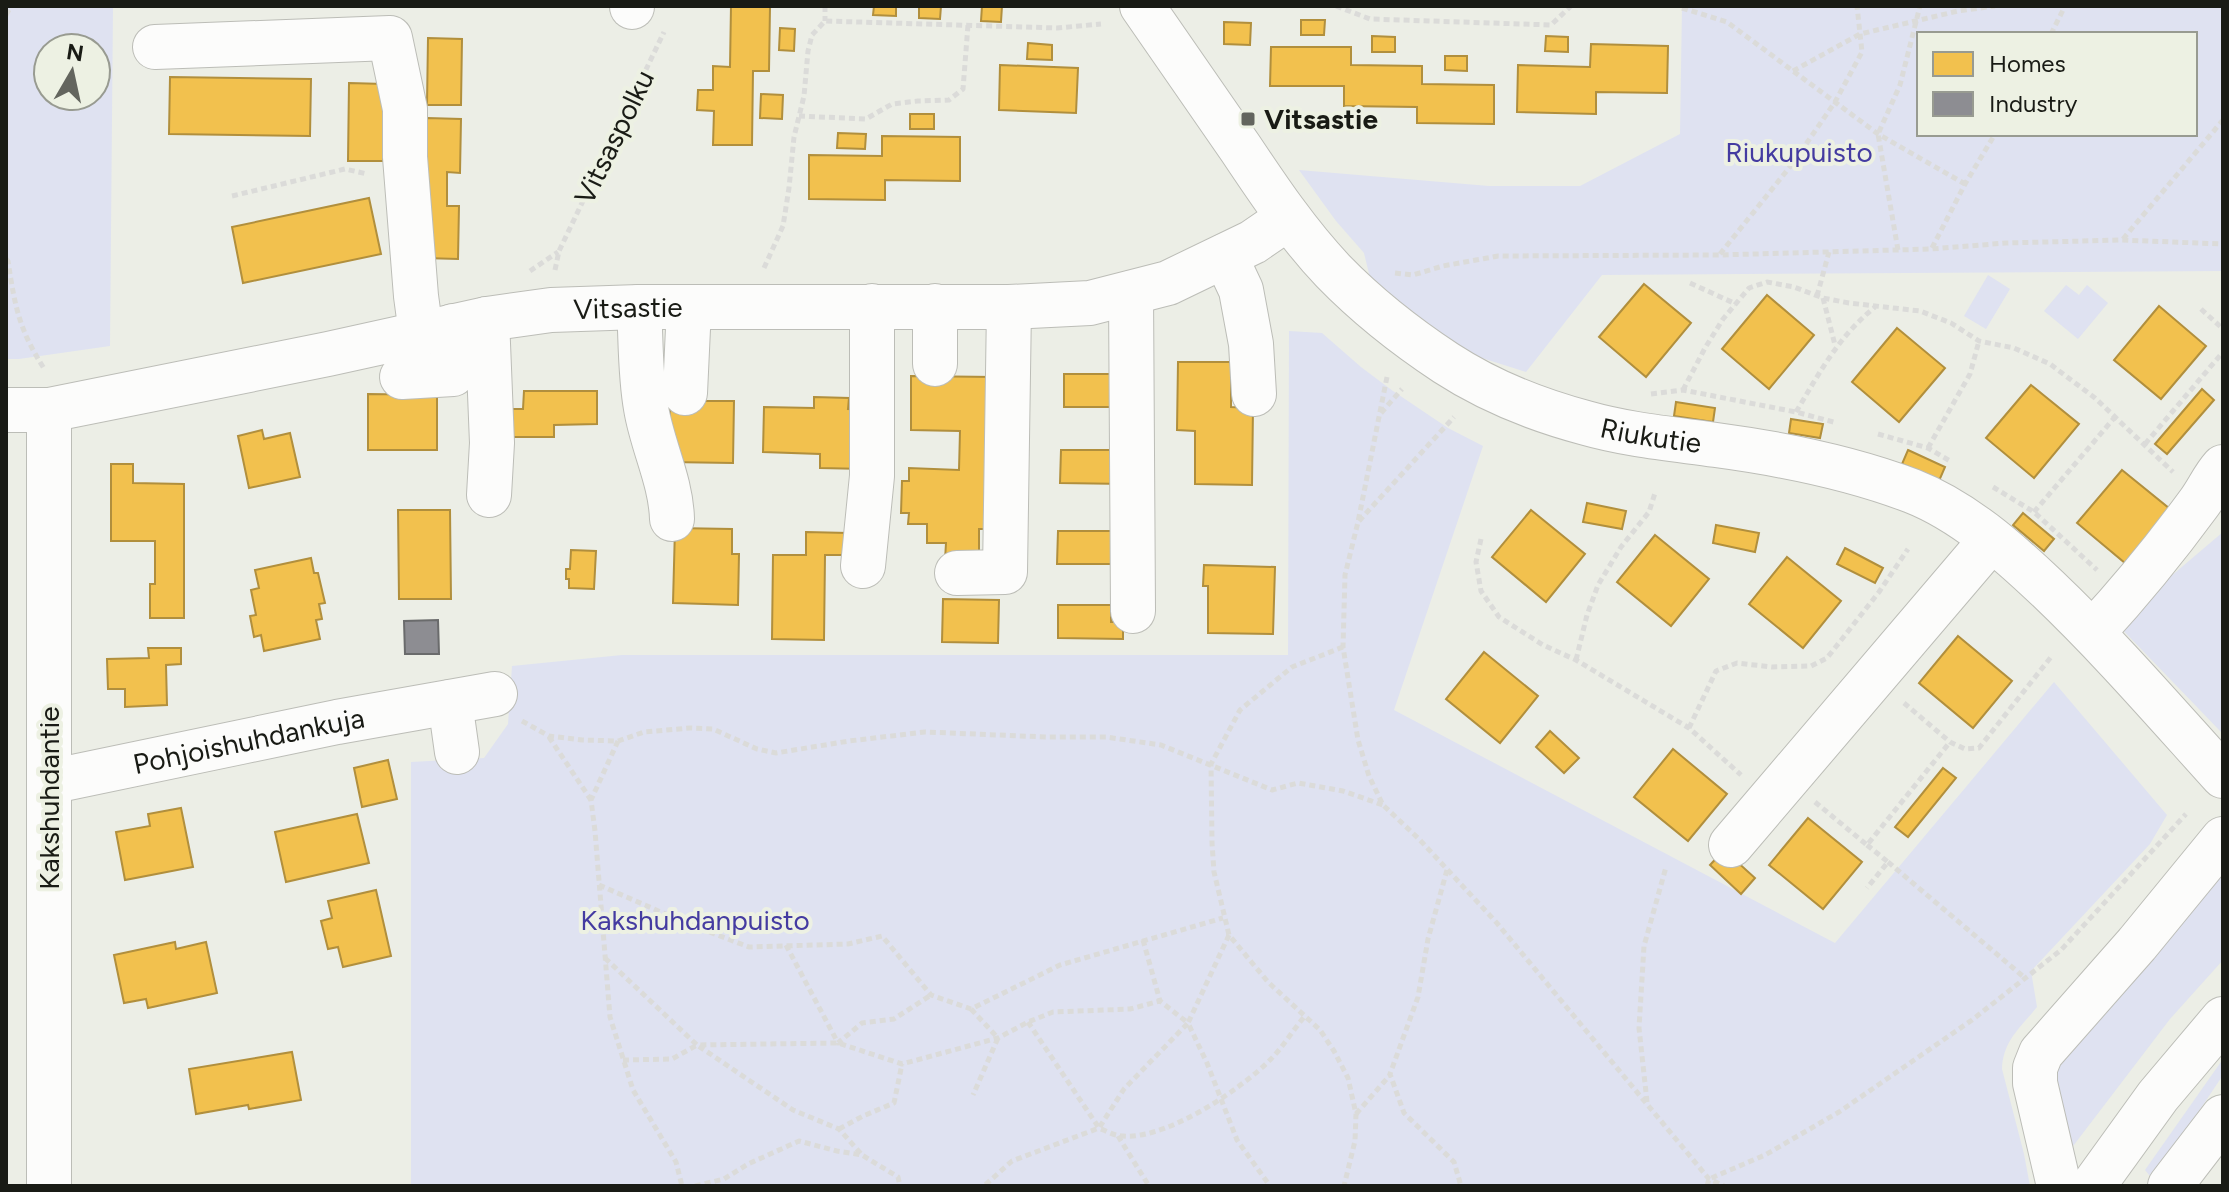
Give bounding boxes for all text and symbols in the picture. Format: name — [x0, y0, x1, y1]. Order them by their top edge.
north arrow — [32, 32, 112, 112]
legend — [1917, 32, 2197, 136]
text: N — [65, 38, 86, 67]
text: Homes — [1989, 49, 2066, 78]
street label: Vitsaspolku — [567, 64, 661, 210]
text: Industry — [1989, 89, 2078, 118]
place label: Vitsastie — [1264, 102, 1378, 136]
marker: Vitsastie — [1239, 110, 1257, 128]
park label: Riukupuisto — [1725, 135, 1873, 169]
street label: Vitsastie — [573, 290, 683, 326]
street label: Riukutie — [1597, 410, 1703, 460]
street label: Pohjoishuhdankuja — [130, 700, 367, 781]
street label: Kakshuhdantie — [32, 706, 66, 890]
park label: Kakshuhdanpuisto — [580, 903, 810, 937]

